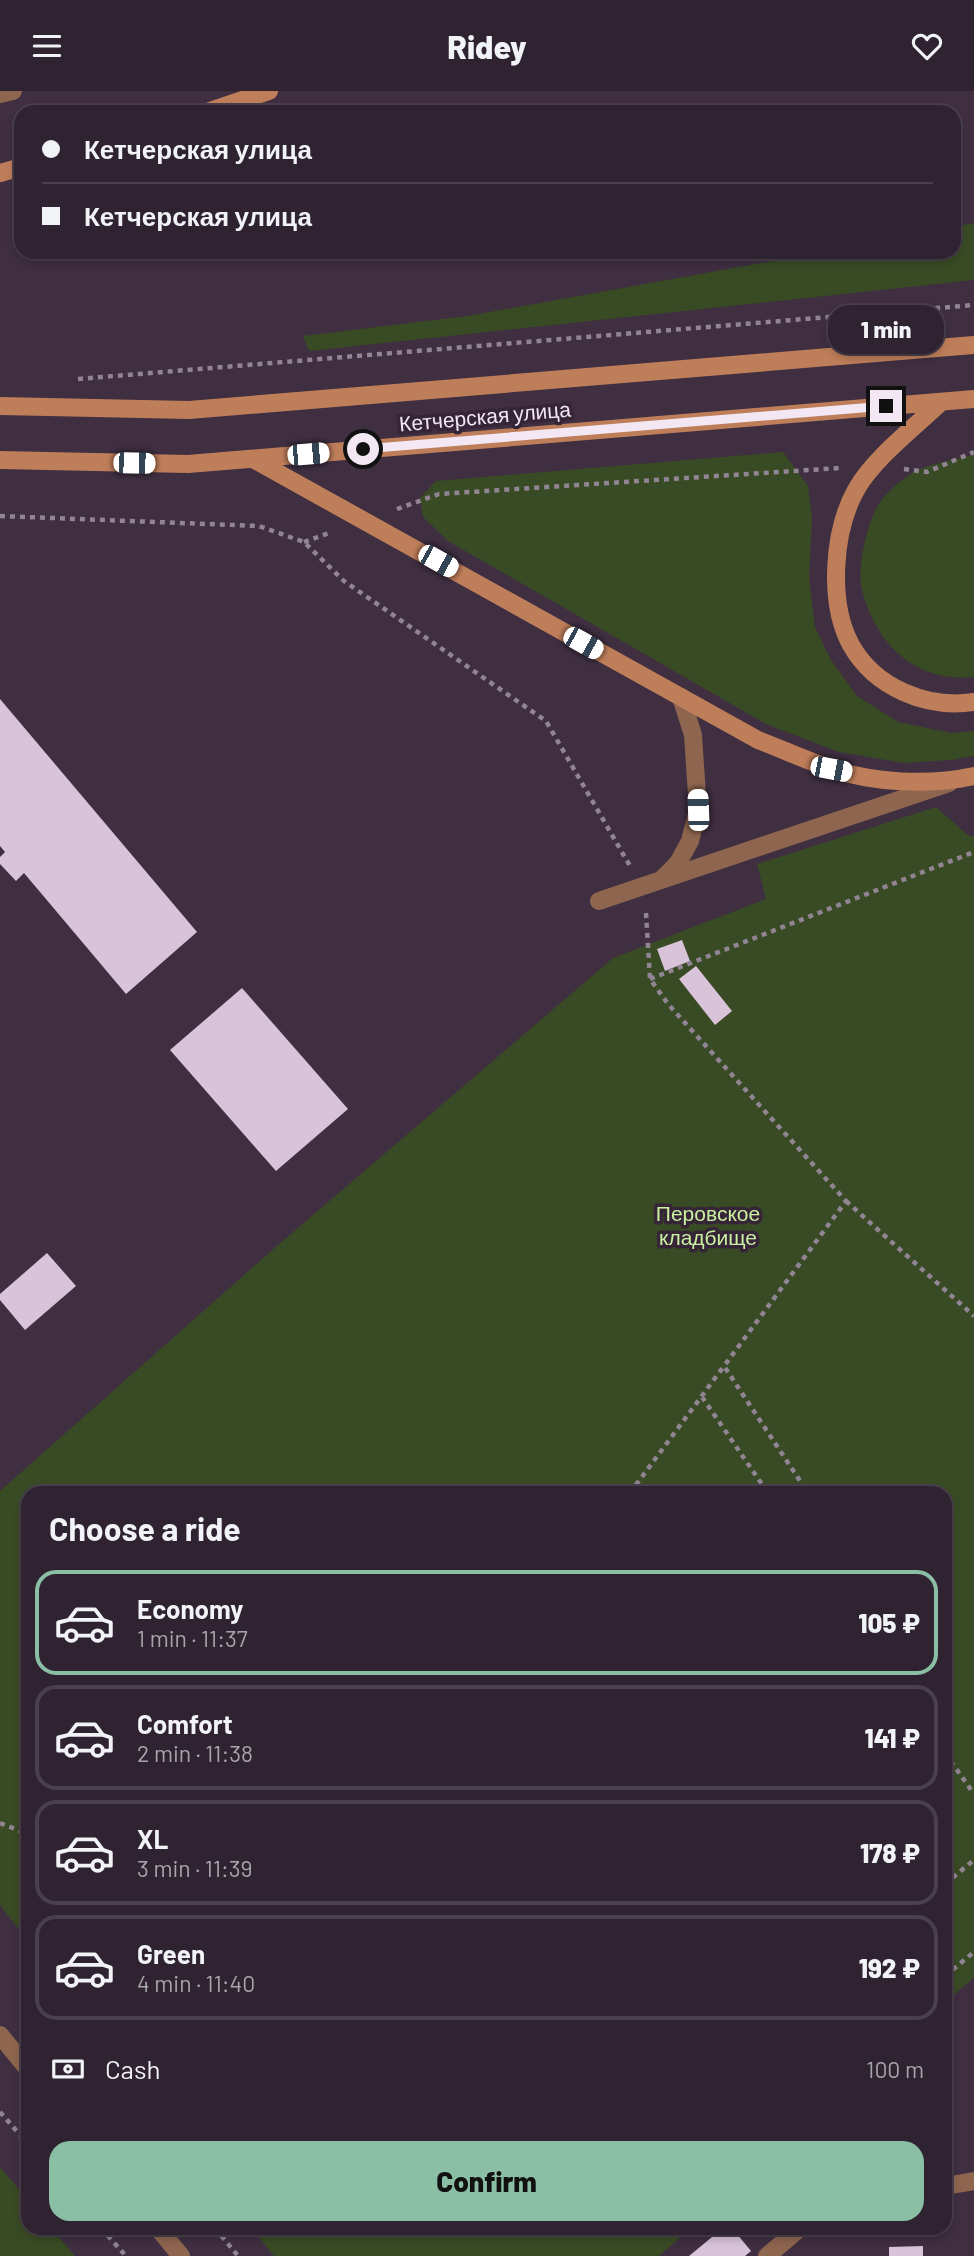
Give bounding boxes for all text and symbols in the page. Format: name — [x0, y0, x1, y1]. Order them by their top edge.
icon: menu — [28, 27, 66, 65]
text: Ridey — [447, 27, 527, 65]
icon: heart — [908, 27, 946, 65]
text: Кетчерская улица — [84, 133, 312, 164]
text: Кетчерская улица — [84, 200, 312, 231]
callout: 1 min — [828, 305, 944, 353]
text: 1 min — [861, 315, 911, 343]
route end — [870, 390, 902, 422]
street label: Кетчерская улица — [398, 396, 572, 435]
route start — [347, 433, 379, 465]
car — [287, 442, 330, 466]
car — [113, 452, 156, 474]
car — [415, 542, 462, 580]
car — [560, 624, 607, 662]
car — [809, 755, 854, 783]
car — [687, 789, 710, 831]
park label: Перовское кладбище — [656, 1200, 760, 1249]
text: Choose a ride — [49, 1509, 241, 1547]
icon: car — [53, 1591, 116, 1654]
text: Economy — [137, 1593, 243, 1624]
text: 105 ₽ — [858, 1607, 920, 1638]
text: 1 min · 11:37 — [137, 1624, 248, 1652]
icon: car — [53, 1706, 116, 1769]
text: Comfort — [137, 1708, 233, 1739]
text: 141 ₽ — [864, 1722, 920, 1753]
text: 2 min · 11:38 — [137, 1739, 253, 1767]
icon: car — [53, 1821, 116, 1884]
text: XL — [137, 1823, 168, 1854]
text: 178 ₽ — [860, 1837, 920, 1868]
text: 3 min · 11:39 — [137, 1854, 253, 1882]
icon: car — [53, 1936, 116, 1999]
text: Green — [137, 1938, 205, 1969]
text: 192 ₽ — [859, 1952, 920, 1983]
text: 4 min · 11:40 — [137, 1969, 255, 1997]
icon: cash — [49, 2050, 87, 2088]
text: Cash — [105, 2053, 160, 2084]
text: 100 m — [866, 2055, 924, 2083]
button: Confirm — [49, 2141, 924, 2221]

